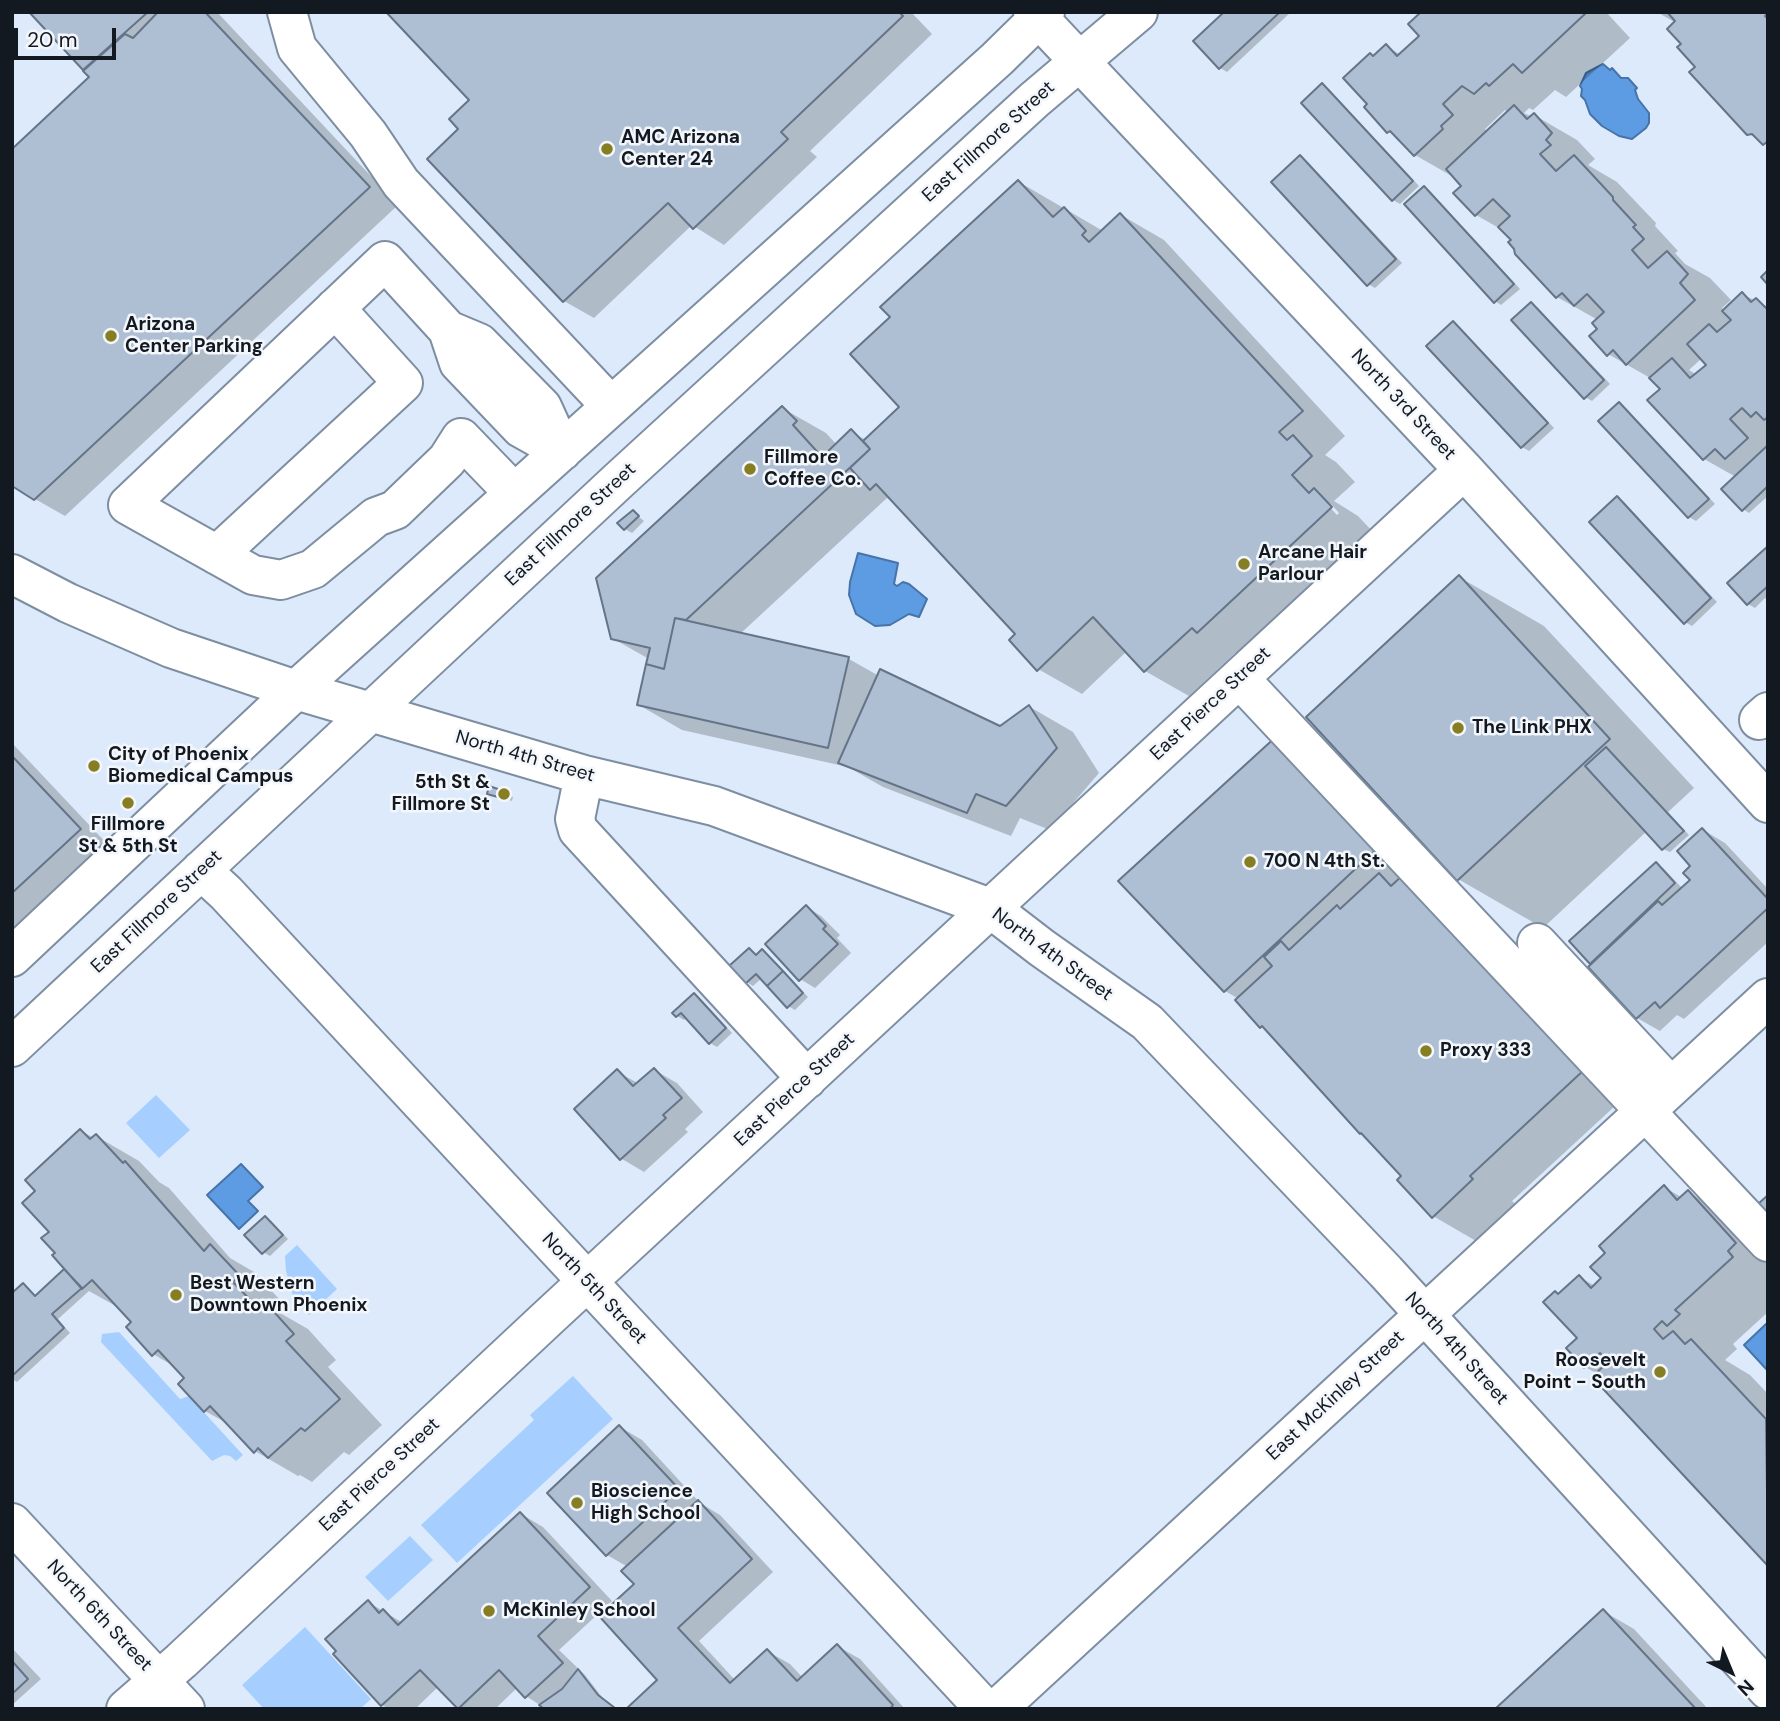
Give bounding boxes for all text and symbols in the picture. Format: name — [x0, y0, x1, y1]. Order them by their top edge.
scale bar — [18, 14, 119, 58]
text: 20 m — [27, 26, 78, 54]
street label: East Fillmore Street — [918, 77, 1060, 207]
place label: AMC Arizona Center 24 — [621, 127, 740, 171]
marker: AMC Arizona Center 24 — [599, 141, 615, 157]
place label: Arizona Center Parking — [125, 314, 263, 358]
marker: Arizona Center Parking — [103, 328, 119, 344]
street label: North 3rd Street — [1346, 345, 1460, 465]
place label: Fillmore Coffee Co. — [764, 447, 861, 491]
street label: East Fillmore Street — [501, 459, 641, 591]
marker: Fillmore Coffee Co. — [742, 461, 758, 477]
place label: Arcane Hair Parlour — [1258, 542, 1367, 586]
marker: Arcane Hair Parlour — [1236, 556, 1252, 572]
street label: East Pierce Street — [1146, 642, 1276, 766]
place label: The Link PHX — [1472, 717, 1592, 739]
marker: The Link PHX — [1450, 720, 1466, 736]
street label: North 4th Street — [453, 726, 597, 788]
place label: City of Phoenix Biomedical Campus — [108, 744, 293, 788]
marker: City of Phoenix Biomedical Campus — [86, 758, 102, 774]
place label: 5th St & Fillmore St — [391, 772, 490, 816]
marker: 5th St & Fillmore St — [496, 786, 512, 802]
marker: Fillmore St & 5th St — [120, 795, 136, 811]
place label: Fillmore St & 5th St — [78, 814, 178, 858]
street label: East Fillmore Street — [87, 846, 227, 978]
place label: 700 N 4th St. — [1264, 851, 1385, 873]
marker: 700 N 4th St. — [1242, 854, 1258, 870]
street label: North 4th Street — [987, 904, 1117, 1006]
street label: East Pierce Street — [730, 1028, 860, 1152]
place label: Proxy 333 — [1440, 1040, 1532, 1062]
marker: Proxy 333 — [1418, 1043, 1434, 1059]
street label: North 5th Street — [537, 1229, 651, 1349]
place label: Best Western Downtown Phoenix — [190, 1273, 367, 1317]
marker: Best Western Downtown Phoenix — [168, 1287, 184, 1303]
street label: North 4th Street — [1399, 1288, 1513, 1410]
street label: East McKinley Street — [1262, 1326, 1410, 1466]
place label: Roosevelt Point - South — [1523, 1350, 1646, 1394]
marker: Roosevelt Point - South — [1652, 1364, 1668, 1380]
street label: East Pierce Street — [315, 1413, 445, 1537]
place label: Bioscience High School — [591, 1481, 700, 1525]
marker: Bioscience High School — [569, 1495, 585, 1511]
street label: North 6th Street — [42, 1556, 156, 1676]
place label: McKinley School — [503, 1600, 656, 1622]
marker: McKinley School — [481, 1603, 497, 1619]
north arrow — [1696, 1637, 1766, 1707]
text: N — [1732, 1674, 1759, 1702]

